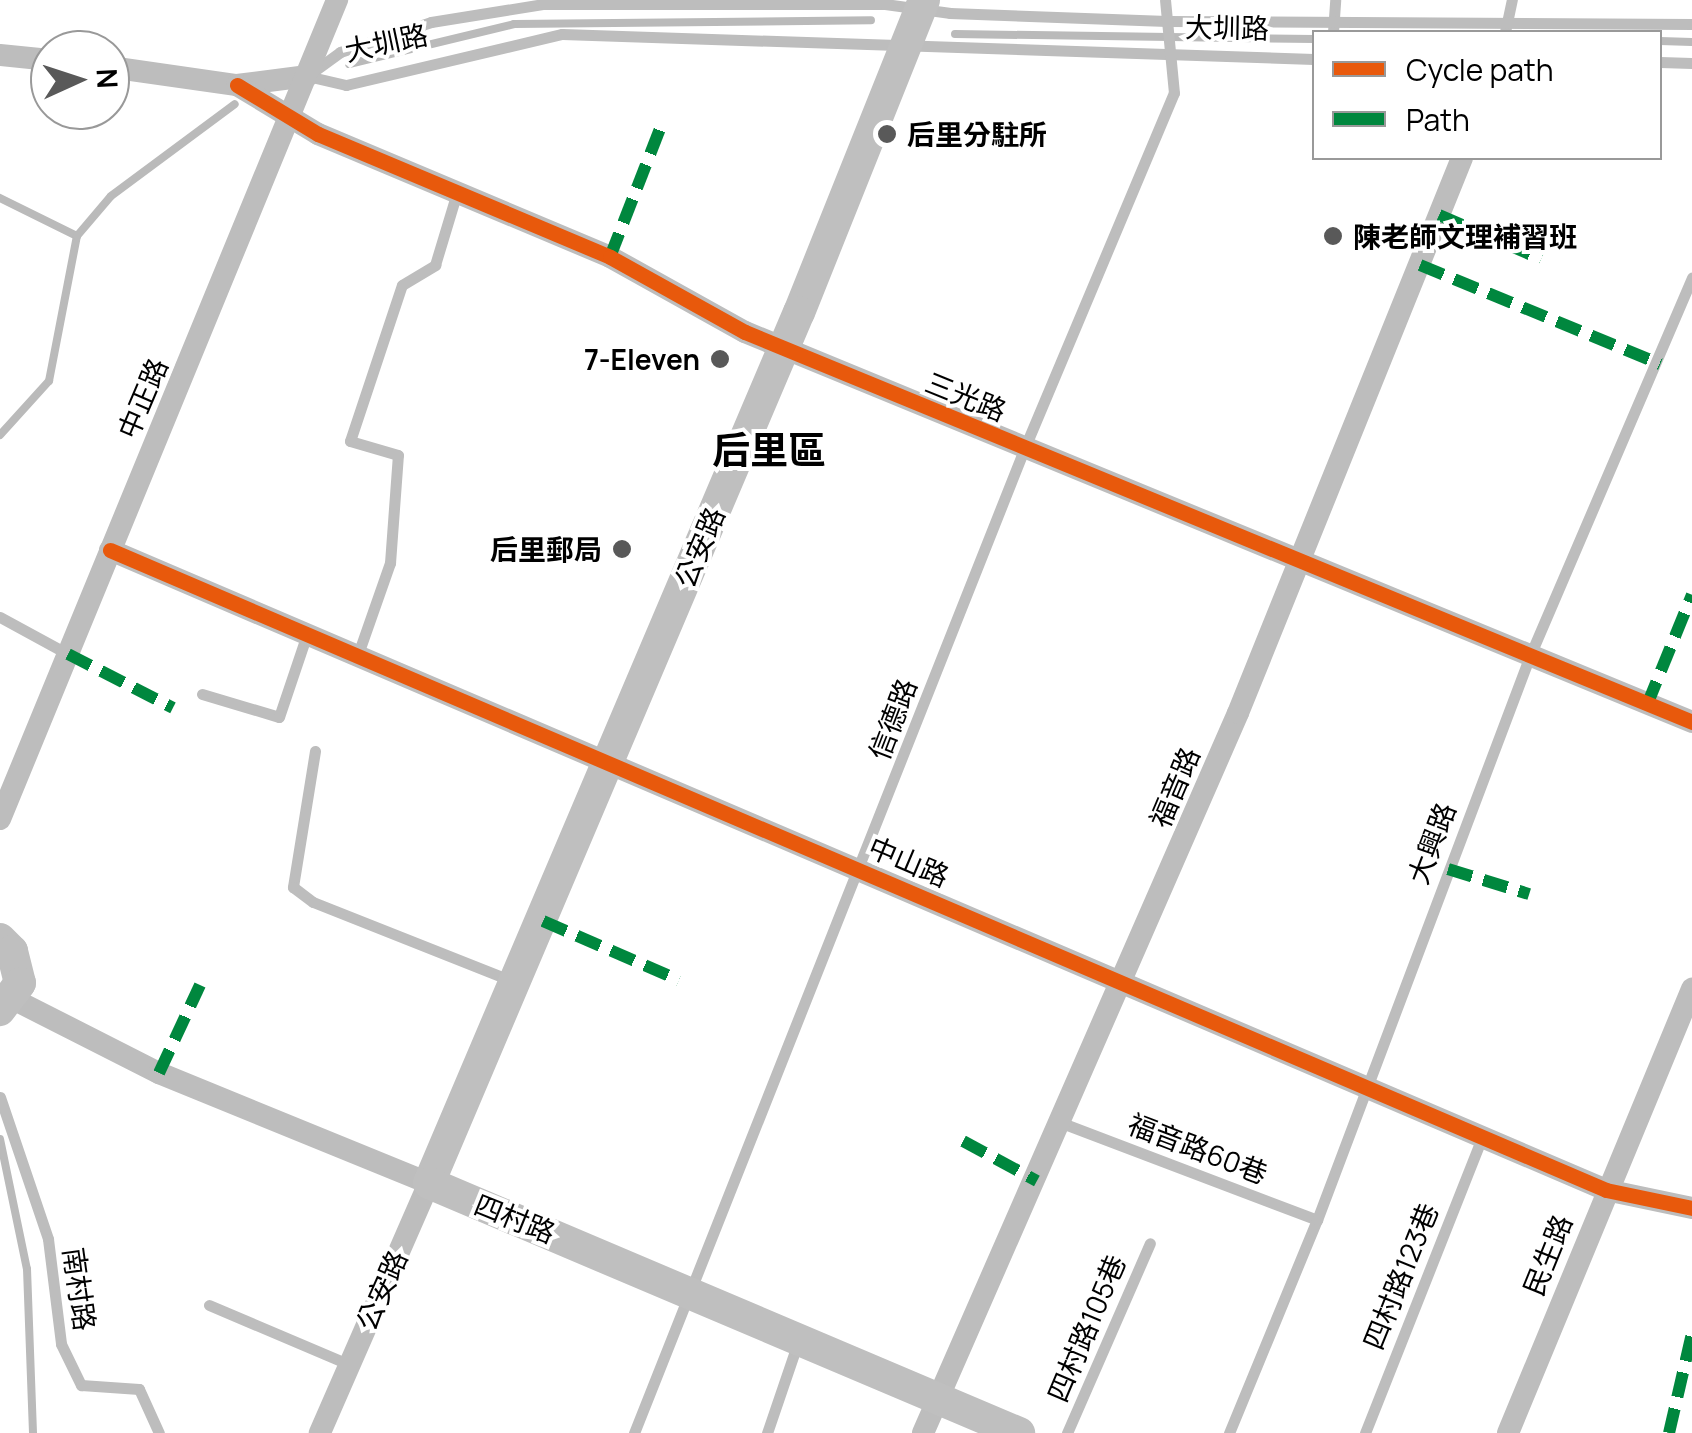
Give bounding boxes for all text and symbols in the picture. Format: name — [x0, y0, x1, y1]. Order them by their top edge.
street label: 大圳路 — [1185, 9, 1269, 45]
street label: 大圳路 — [341, 17, 431, 67]
north arrow — [30, 30, 130, 130]
legend — [1312, 30, 1662, 160]
text: Cycle path — [1406, 49, 1554, 90]
text: N — [88, 67, 127, 90]
text: Path — [1406, 99, 1470, 140]
place label: 后里分駐所 — [907, 117, 1047, 151]
marker: 后里分駐所 — [876, 123, 898, 145]
place label: 陳老師文理補習班 — [1353, 219, 1577, 253]
marker: 陳老師文理補習班 — [1322, 225, 1344, 247]
place label: 7-Eleven — [584, 342, 700, 376]
marker: 7-Eleven — [709, 348, 731, 370]
street label: 中正路 — [110, 353, 174, 443]
street label: 三光路 — [921, 365, 1011, 427]
district label: 后里區 — [712, 427, 826, 473]
street label: 公安路 — [667, 502, 731, 592]
place label: 后里郵局 — [490, 532, 602, 566]
marker: 后里郵局 — [611, 538, 633, 560]
street label: 信德路 — [861, 674, 923, 764]
street label: 福音路 — [1142, 742, 1206, 832]
street label: 大興路 — [1400, 798, 1462, 888]
street label: 中山路 — [864, 829, 954, 893]
street label: 福音路60巷 — [1124, 1106, 1272, 1190]
street label: 四村路 — [470, 1187, 560, 1249]
street label: 四村路123巷 — [1356, 1198, 1444, 1354]
street label: 民生路 — [1516, 1210, 1578, 1300]
street label: 南村路 — [58, 1245, 102, 1333]
street label: 公安路 — [349, 1245, 413, 1335]
street label: 四村路105巷 — [1040, 1250, 1132, 1406]

